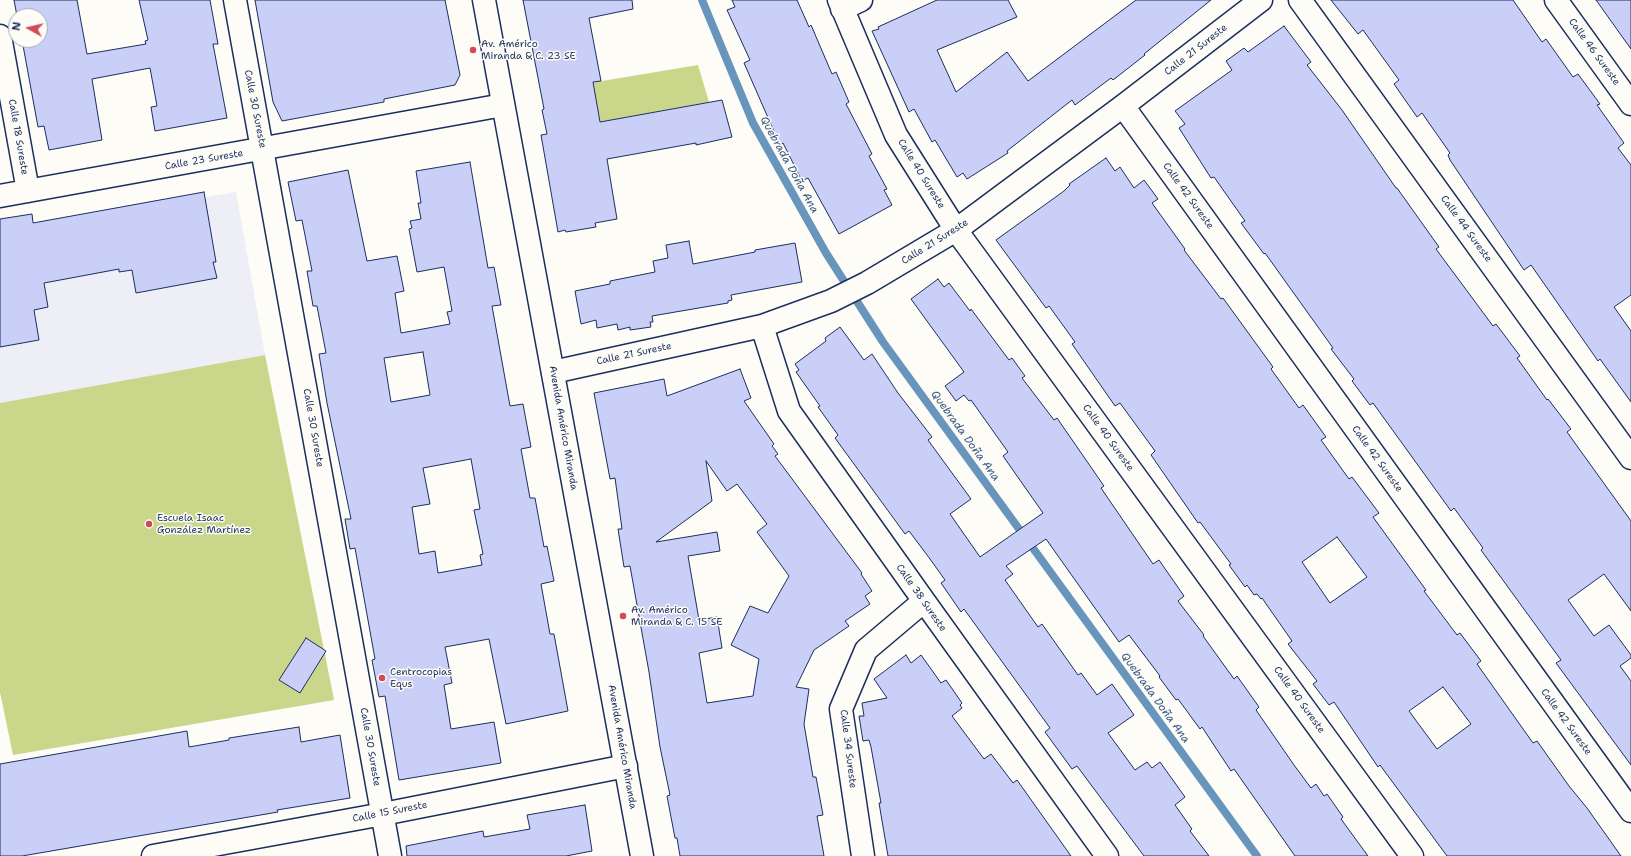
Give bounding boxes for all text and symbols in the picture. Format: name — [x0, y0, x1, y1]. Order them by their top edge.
north arrow — [8, 8, 48, 48]
street label: Calle 46 Sureste — [1566, 16, 1622, 88]
text: N — [9, 21, 25, 32]
street label: Calle 21 Sureste — [1162, 22, 1230, 78]
place label: Av. Américo Miranda & C. 23 SE — [481, 38, 576, 62]
marker: Av. Américo Miranda & C. 23 SE — [468, 45, 478, 55]
street label: Calle 30 Sureste — [242, 69, 268, 149]
street label: Calle 18 Sureste — [5, 98, 31, 176]
water label: Quebrada Doña Ana — [757, 114, 821, 216]
street label: Calle 40 Sureste — [895, 137, 947, 211]
street label: Calle 23 Sureste — [164, 147, 244, 173]
street label: Calle 42 Sureste — [1160, 160, 1216, 232]
street label: Calle 44 Sureste — [1438, 193, 1494, 265]
street label: Calle 21 Sureste — [899, 217, 971, 267]
street label: Calle 21 Sureste — [595, 340, 673, 368]
street label: Avenida Américo Miranda — [546, 365, 580, 491]
street label: Calle 30 Sureste — [300, 388, 326, 468]
water label: Quebrada Doña Ana — [928, 388, 1002, 484]
street label: Calle 40 Sureste — [1080, 402, 1136, 474]
street label: Calle 42 Sureste — [1349, 423, 1405, 495]
place label: Escuela Isaac González Martínez — [157, 512, 251, 536]
marker: Escuela Isaac González Martínez — [144, 519, 154, 529]
street label: Calle 38 Sureste — [893, 562, 949, 634]
place label: Av. Américo Miranda & C. 15 SE — [631, 604, 722, 628]
marker: Av. Américo Miranda & C. 15 SE — [618, 611, 628, 621]
water label: Quebrada Doña Ana — [1118, 650, 1192, 746]
street label: Calle 40 Sureste — [1271, 664, 1327, 736]
place label: Centrocopias Equs — [390, 666, 452, 690]
marker: Centrocopias Equs — [377, 673, 387, 683]
street label: Avenida Américo Miranda — [605, 684, 639, 810]
street label: Calle 42 Sureste — [1538, 686, 1594, 758]
street label: Calle 30 Sureste — [357, 707, 383, 787]
street label: Calle 34 Sureste — [837, 709, 859, 789]
street label: Calle 15 Sureste — [352, 799, 428, 825]

